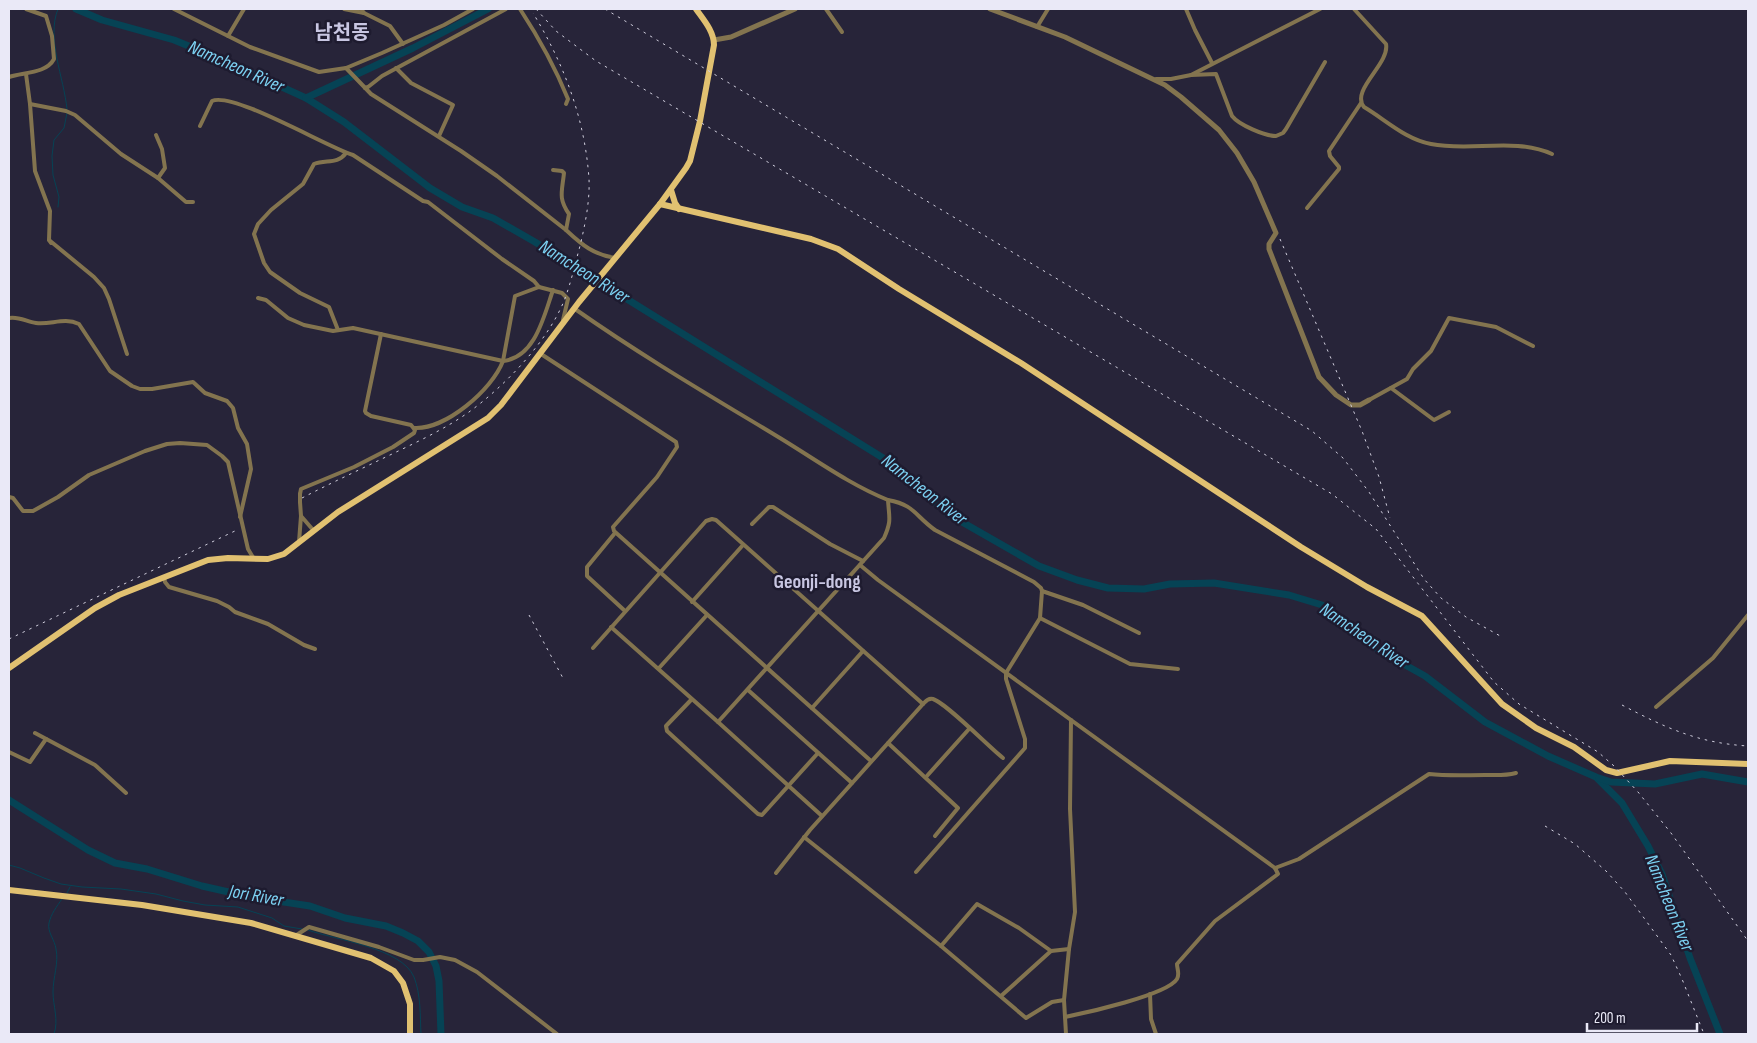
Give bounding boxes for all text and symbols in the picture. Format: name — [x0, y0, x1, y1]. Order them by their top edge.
district label: 남천동 — [314, 21, 370, 45]
water label: Namcheon River — [185, 36, 288, 99]
water label: Namcheon River — [534, 235, 634, 309]
water label: Namcheon River — [877, 449, 972, 531]
district label: Geonji-dong — [773, 570, 861, 594]
water label: Namcheon River — [1315, 598, 1413, 675]
water label: Namcheon River — [1639, 851, 1699, 955]
water label: Jori River — [226, 880, 286, 912]
scale bar — [1587, 1000, 1697, 1032]
text: 200 m — [1594, 1009, 1626, 1028]

